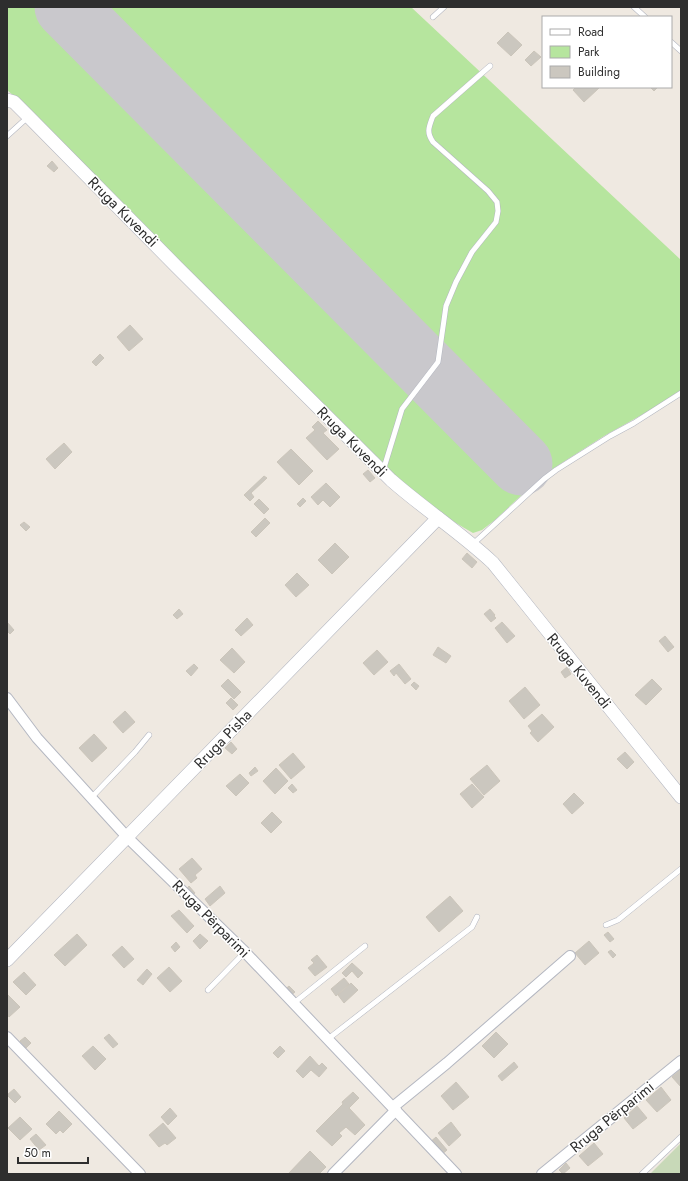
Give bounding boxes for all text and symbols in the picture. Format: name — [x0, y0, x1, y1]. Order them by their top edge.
legend — [542, 16, 672, 88]
text: Road — [578, 23, 604, 41]
text: Park — [578, 43, 600, 61]
text: Building — [578, 63, 620, 81]
street label: Rruga Kuvendi — [83, 172, 163, 252]
street label: Rruga Kuvendi — [312, 402, 392, 482]
street label: Rruga Kuvendi — [541, 628, 617, 714]
street label: Rruga Pisha — [189, 704, 257, 774]
street label: Rruga Përparimi — [167, 875, 255, 963]
street label: Rruga Përparimi — [565, 1076, 659, 1158]
scale bar — [18, 1139, 88, 1165]
text: 50 m — [24, 1144, 51, 1162]

